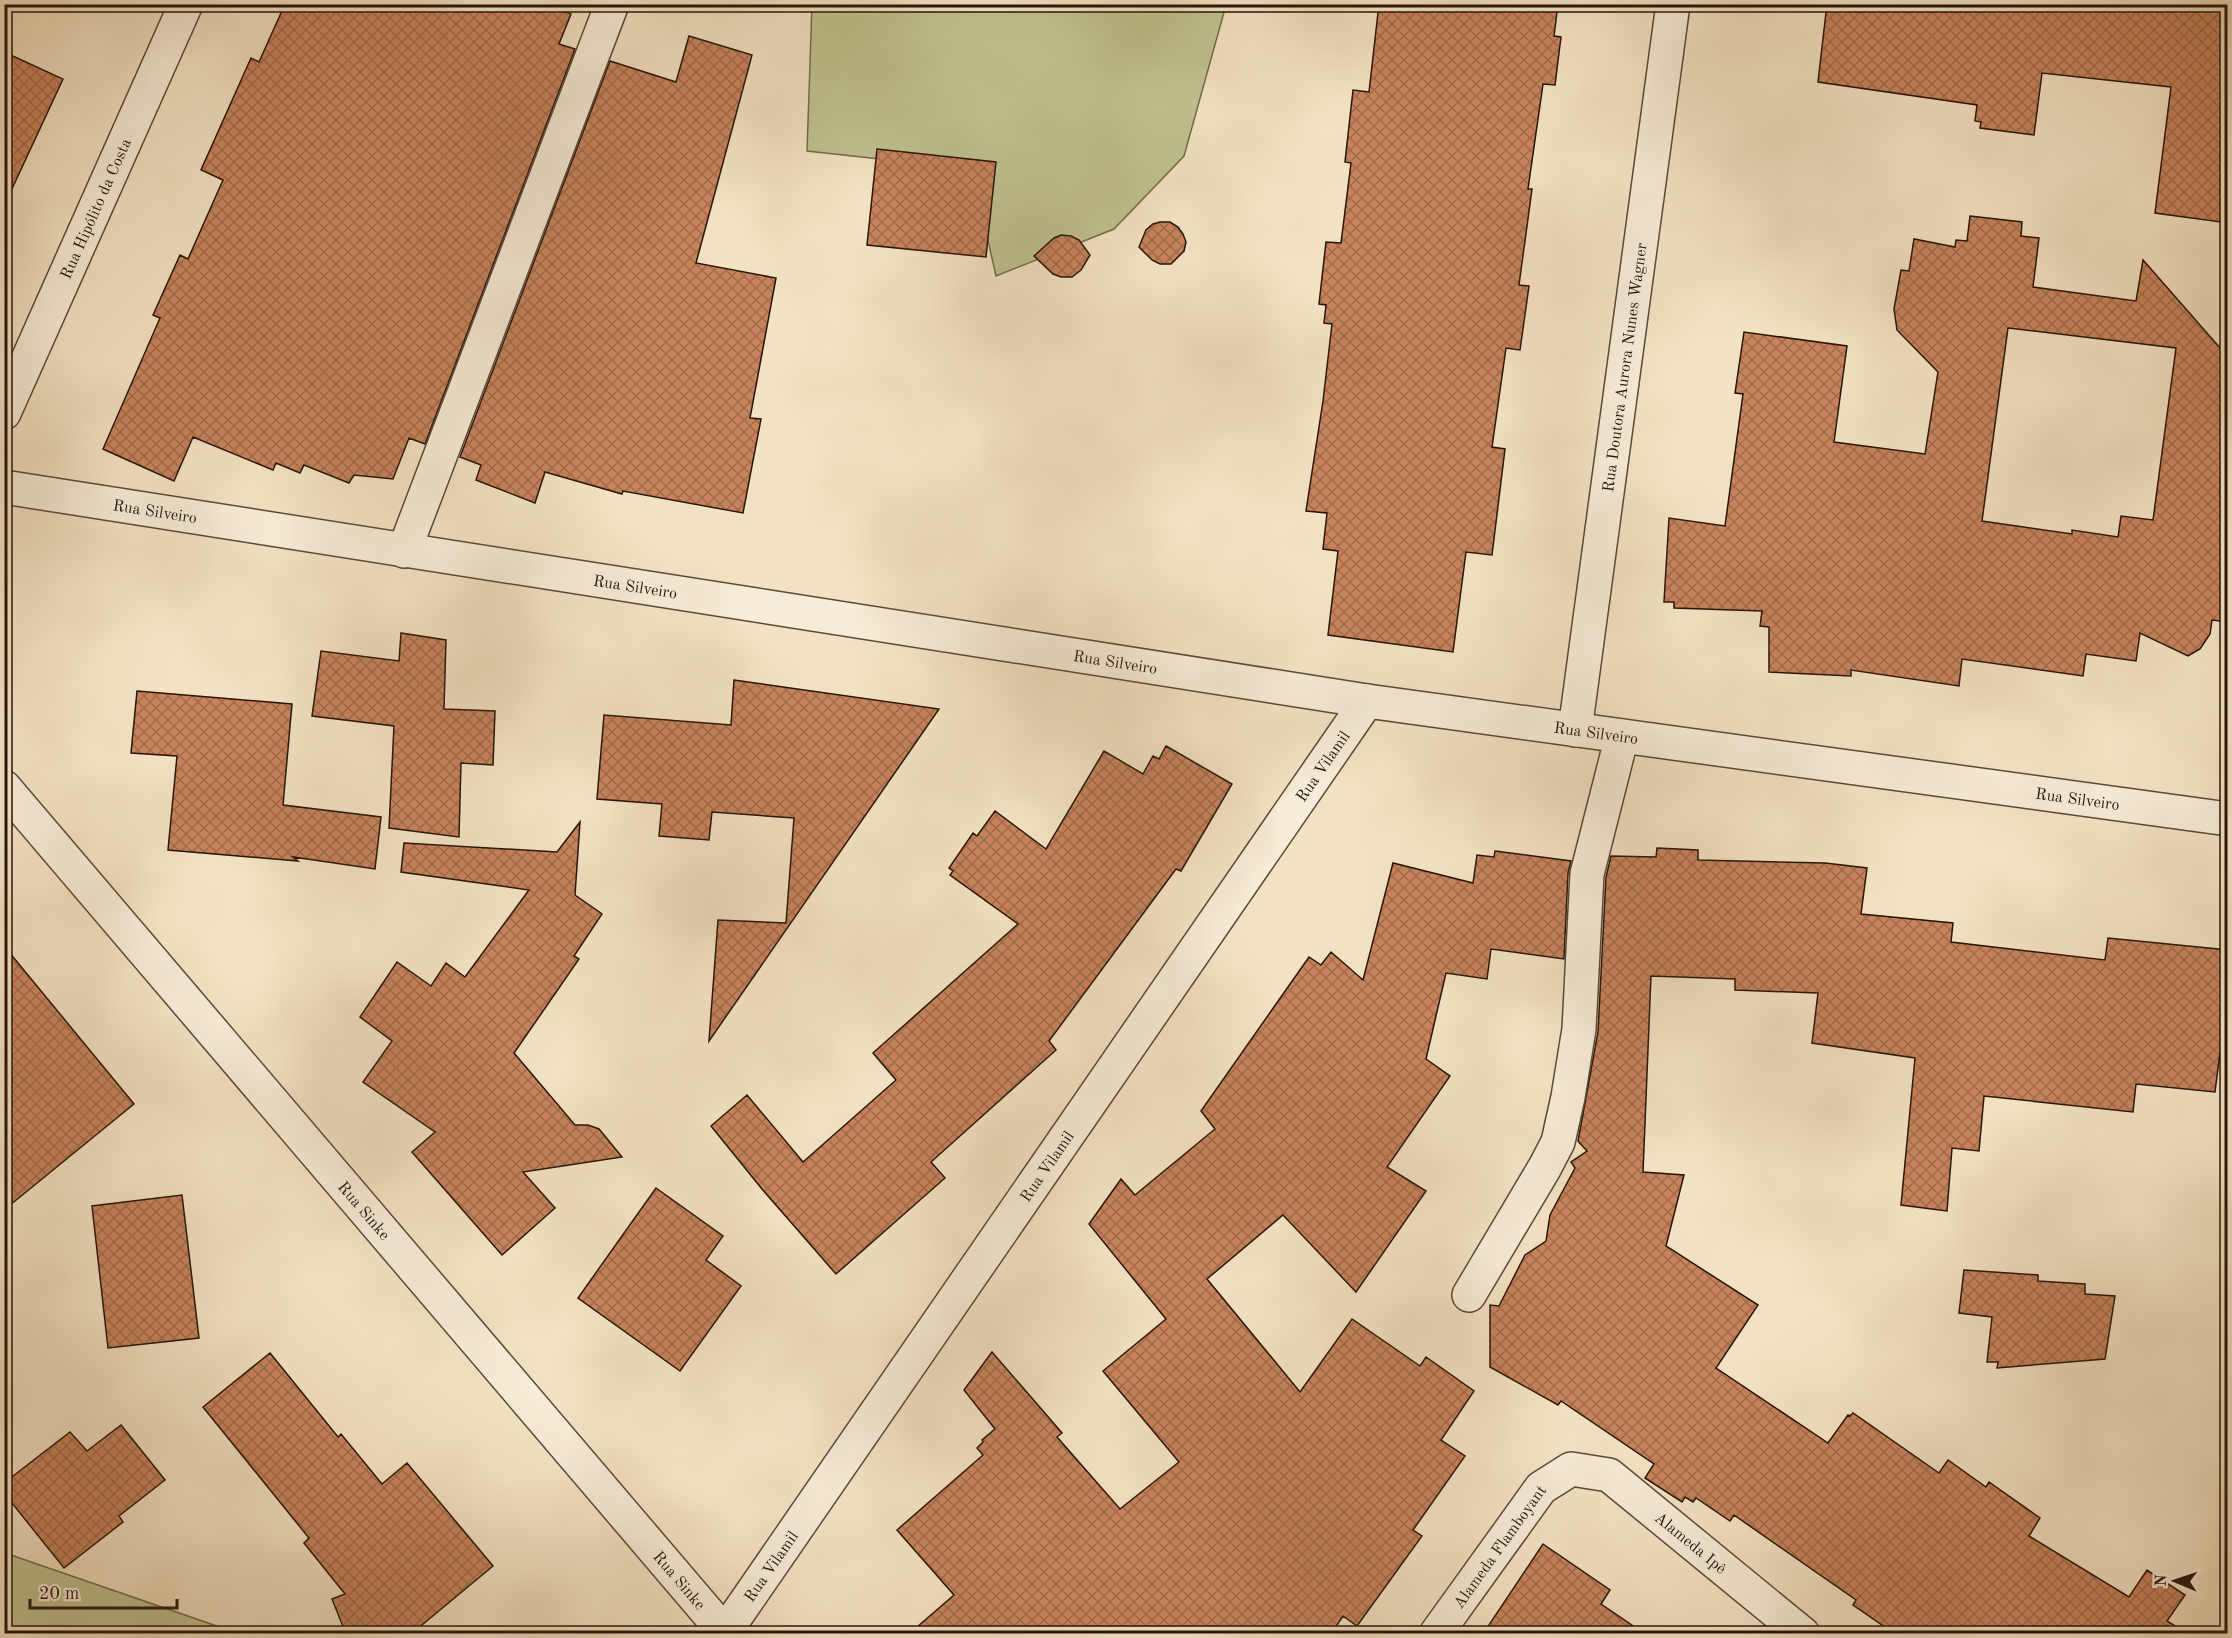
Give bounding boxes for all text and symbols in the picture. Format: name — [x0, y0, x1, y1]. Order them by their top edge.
street label: Rua Hipólito da Costa — [59, 136, 135, 282]
street label: Rua Doutora Aurora Nunes Wagner — [1601, 241, 1651, 493]
street label: Rua Silveiro — [112, 498, 198, 527]
street label: Rua Silveiro — [592, 574, 678, 603]
street label: Rua Silveiro — [1072, 649, 1158, 678]
street label: Rua Silveiro — [1553, 721, 1639, 748]
street label: Rua Vilamil — [1294, 729, 1354, 805]
street label: Rua Silveiro — [2034, 787, 2121, 814]
street label: Rua Vilamil — [1018, 1129, 1078, 1205]
street label: Rua Sinke — [334, 1179, 392, 1244]
street label: Alameda Flamboyant — [1451, 1483, 1550, 1612]
street label: Alameda Ipê — [1651, 1510, 1729, 1578]
street label: Rua Vilamil — [742, 1529, 802, 1606]
street label: Rua Sinke — [649, 1549, 708, 1613]
north arrow — [2145, 1551, 2205, 1611]
scale bar — [30, 1572, 177, 1610]
text: N — [2154, 1573, 2170, 1587]
text: 20 m — [39, 1585, 79, 1603]

